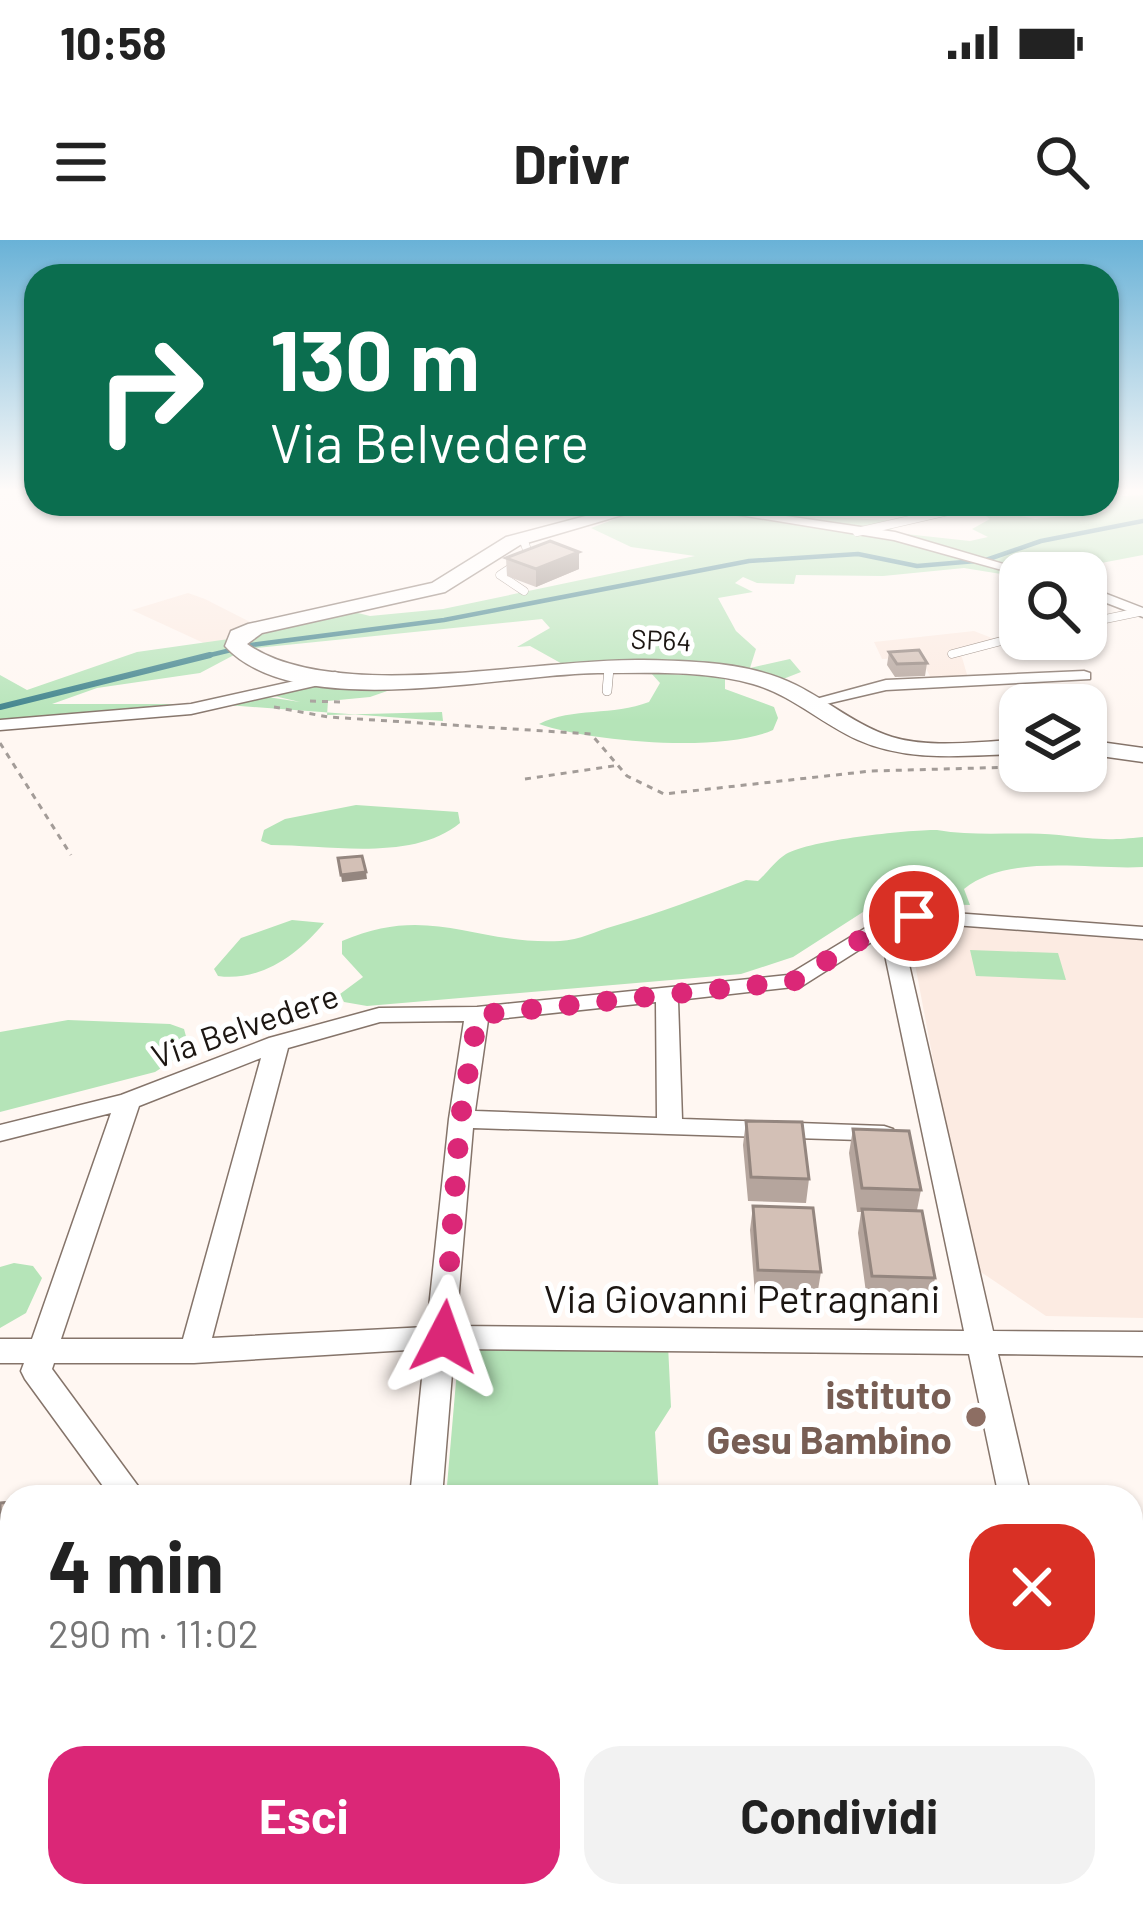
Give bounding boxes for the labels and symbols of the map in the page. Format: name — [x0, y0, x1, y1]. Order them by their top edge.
street label: SP64 — [630, 621, 692, 657]
pin — [863, 865, 965, 967]
street label: Via Belvedere — [146, 974, 343, 1076]
position arrow — [381, 1274, 507, 1400]
street label: Via Giovanni Petragnani — [544, 1274, 940, 1321]
place label: istituto Gesu Bambino — [706, 1370, 952, 1462]
marker: istituto Gesu Bambino — [963, 1404, 989, 1430]

